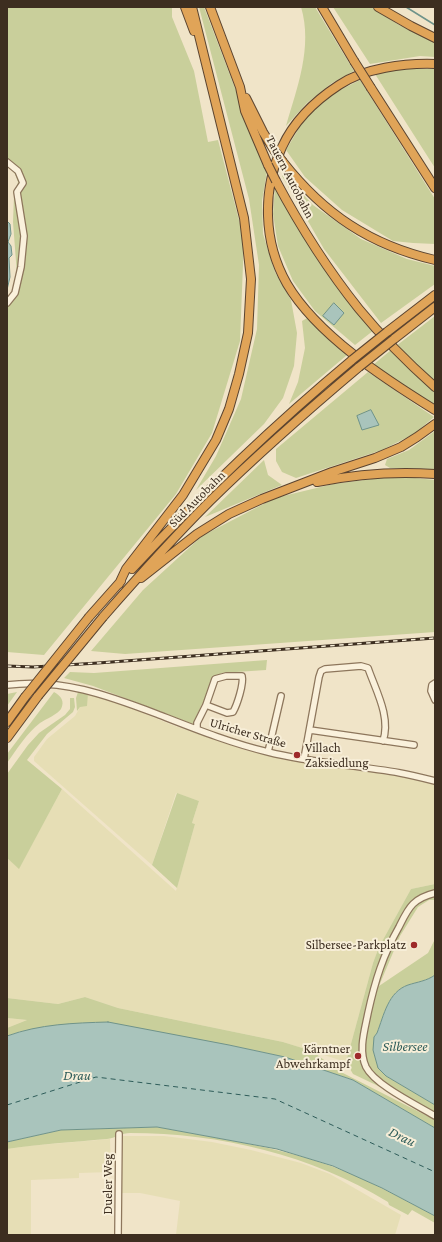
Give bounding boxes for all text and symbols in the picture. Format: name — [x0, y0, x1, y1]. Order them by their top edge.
street label: Tauern Autobahn — [262, 133, 318, 221]
street label: Süd Autobahn — [165, 467, 229, 531]
street label: Ulricher Straße — [208, 715, 288, 751]
place label: Villach Zaksiedlung — [305, 740, 369, 771]
marker: Villach Zaksiedlung — [292, 750, 302, 760]
place label: Silbersee-Parkplatz — [306, 937, 406, 953]
marker: Silbersee-Parkplatz — [409, 940, 419, 950]
water label: Silbersee — [382, 1039, 428, 1055]
place label: Kärntner Abwehrkampf — [276, 1041, 350, 1072]
marker: Kärntner Abwehrkampf — [353, 1051, 363, 1061]
water label: Drau — [63, 1068, 91, 1084]
water label: Drau — [386, 1124, 418, 1150]
street label: Dueler Weg — [100, 1154, 116, 1214]

